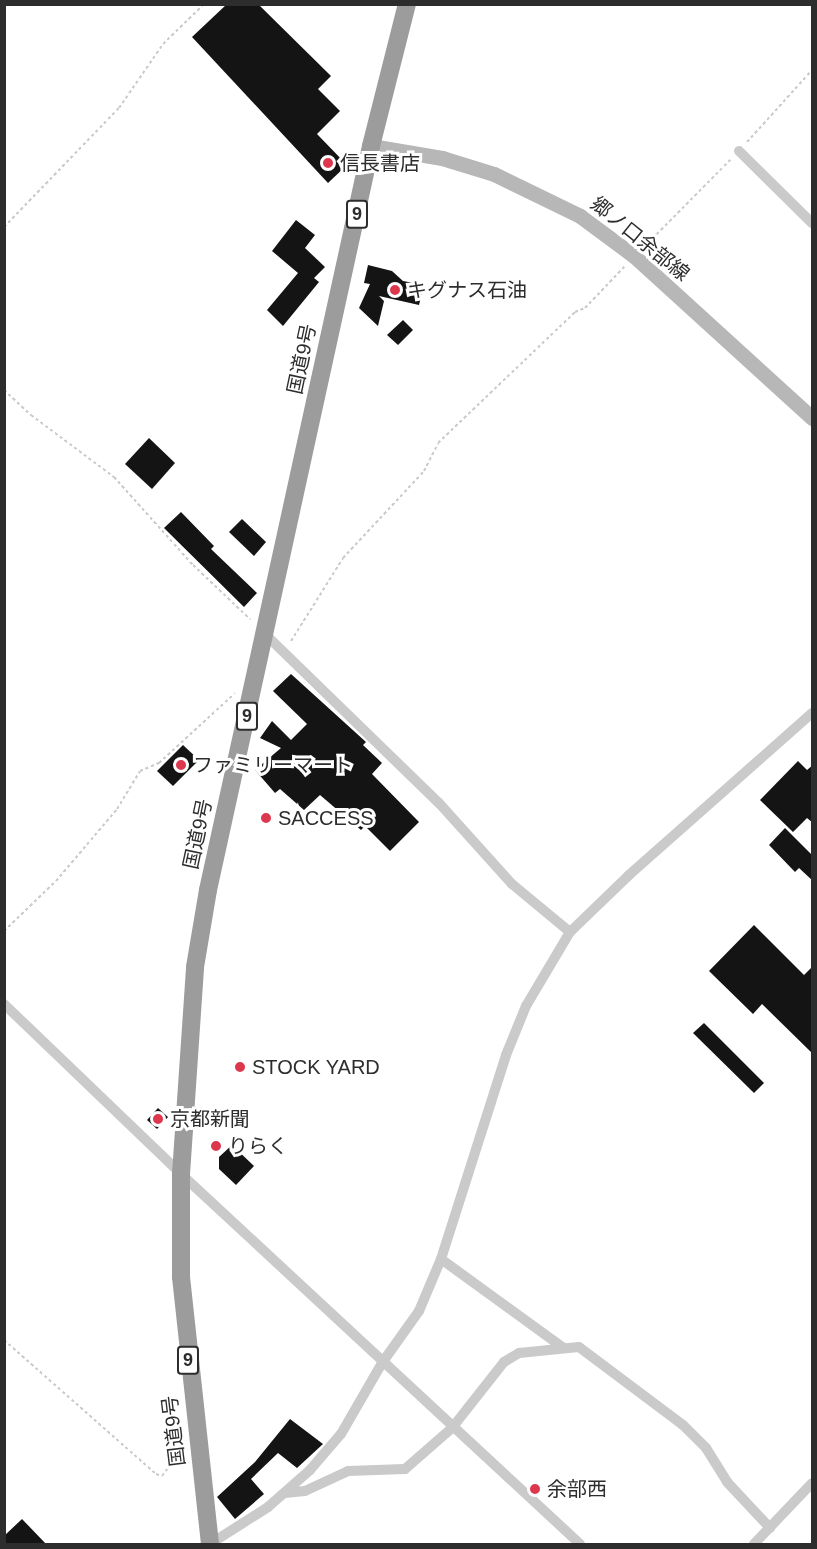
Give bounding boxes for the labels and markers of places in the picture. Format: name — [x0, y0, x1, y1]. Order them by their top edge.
place label: 信長書店 — [340, 151, 420, 175]
marker: 信長書店 — [321, 156, 335, 170]
place label: キグナス石油 — [407, 278, 527, 302]
marker: キグナス石油 — [388, 283, 402, 297]
place label: ファミリーマート — [193, 753, 353, 777]
marker: ファミリーマート — [174, 758, 188, 772]
place label: SACCESS — [278, 806, 374, 830]
marker: SACCESS — [259, 811, 273, 825]
place label: STOCK YARD — [252, 1055, 380, 1079]
marker: STOCK YARD — [233, 1060, 247, 1074]
place label: 京都新聞 — [170, 1107, 250, 1131]
marker: 京都新聞 — [151, 1112, 165, 1126]
place label: りらく — [228, 1134, 288, 1158]
marker: りらく — [209, 1139, 223, 1153]
place label: 余部西 — [547, 1477, 607, 1501]
marker: 余部西 — [528, 1482, 542, 1496]

